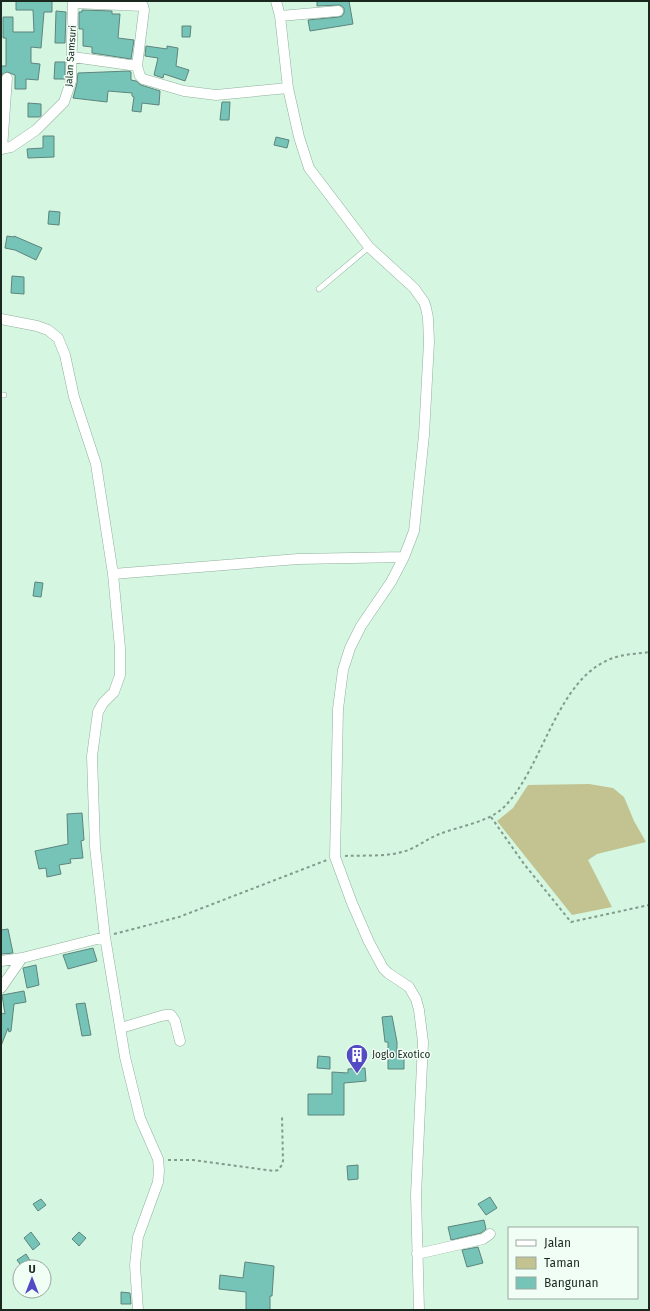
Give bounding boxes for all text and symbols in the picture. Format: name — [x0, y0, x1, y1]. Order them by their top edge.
street label: Jalan Samsuri — [63, 25, 79, 87]
building icon: Joglo Exotico — [344, 1042, 370, 1075]
place label: Joglo Exotico — [372, 1049, 430, 1061]
legend — [508, 1227, 638, 1299]
text: Jalan — [544, 1236, 571, 1250]
text: Taman — [544, 1256, 580, 1270]
north arrow — [12, 1259, 52, 1299]
text: U — [28, 1263, 36, 1276]
text: Bangunan — [544, 1276, 599, 1290]

